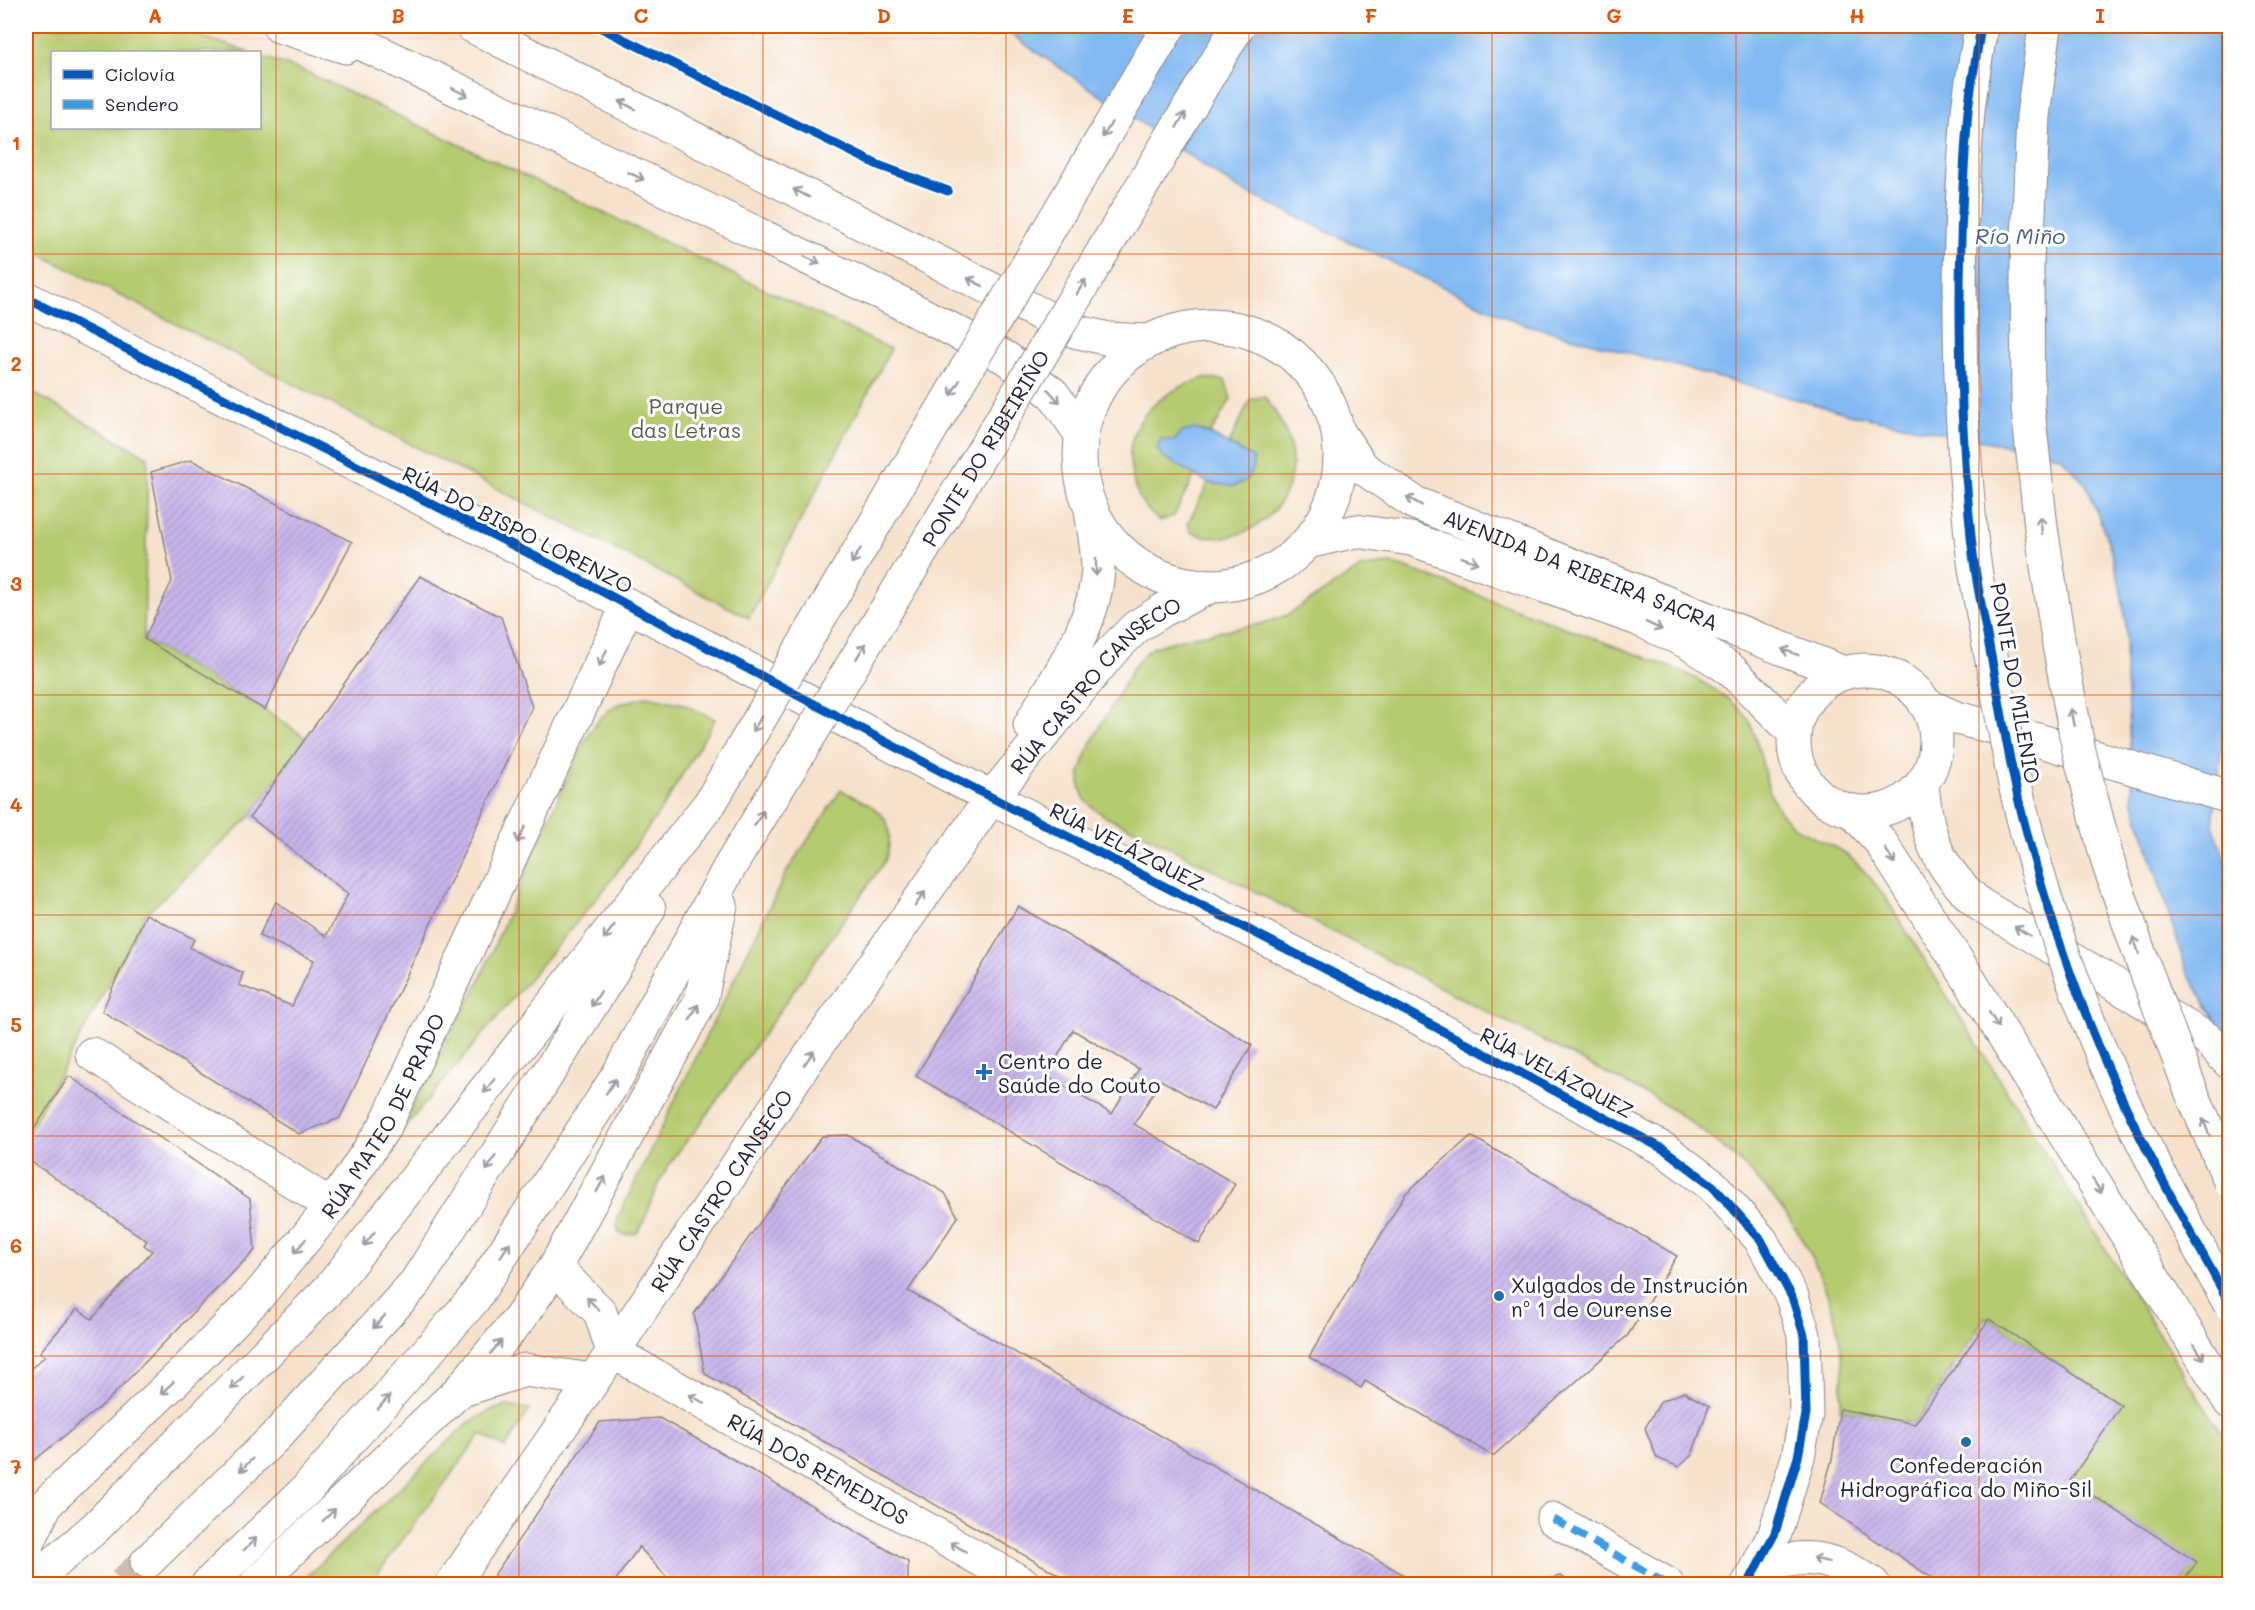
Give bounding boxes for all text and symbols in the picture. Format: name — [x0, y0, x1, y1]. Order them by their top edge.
text: A — [148, 2, 162, 28]
text: B — [391, 2, 405, 28]
text: C — [634, 2, 649, 28]
text: D — [877, 2, 891, 28]
text: E — [1122, 2, 1134, 28]
text: F — [1365, 2, 1378, 28]
text: G — [1606, 2, 1622, 28]
text: H — [1849, 2, 1865, 28]
text: I — [2095, 2, 2105, 28]
legend — [51, 51, 261, 129]
text: Ciclovía — [105, 62, 176, 86]
one-way arrow — [451, 86, 469, 98]
text: Sendero — [105, 92, 179, 116]
one-way arrow — [619, 98, 637, 110]
one-way arrow — [1176, 112, 1188, 129]
one-way arrow — [1101, 121, 1113, 138]
text: 1 — [12, 129, 20, 155]
one-way arrow — [626, 171, 644, 183]
one-way arrow — [792, 187, 810, 199]
water label: Río Miño — [1975, 221, 2065, 250]
one-way arrow — [802, 255, 820, 267]
one-way arrow — [966, 276, 984, 287]
one-way arrow — [1076, 279, 1088, 296]
street label: PONTE DO RIBEIRIÑO — [915, 344, 1055, 551]
text: 2 — [10, 350, 22, 376]
one-way arrow — [949, 379, 961, 396]
one-way arrow — [1047, 389, 1061, 404]
park label: Parque das Letras — [631, 392, 741, 443]
street label: RÚA DO BISPO LORENZO — [398, 459, 638, 599]
one-way arrow — [1406, 495, 1423, 507]
street label: AVENIDA DA RIBEIRA SACRA — [1440, 502, 1722, 635]
one-way arrow — [2035, 515, 2046, 535]
one-way arrow — [849, 547, 861, 564]
one-way arrow — [1460, 556, 1479, 567]
one-way arrow — [1090, 557, 1102, 576]
text: 3 — [10, 570, 22, 596]
street label: PONTE DO MILENIO — [1985, 580, 2047, 786]
street label: RÚA CASTRO CANSECO — [1003, 590, 1185, 779]
one-way arrow — [1644, 621, 1662, 633]
one-way arrow — [855, 643, 867, 660]
one-way arrow — [1781, 646, 1799, 657]
one-way arrow — [597, 649, 609, 667]
one-way arrow — [2067, 708, 2078, 727]
one-way arrow — [750, 715, 762, 732]
text: 4 — [10, 791, 23, 817]
street label: RÚA VELÁZQUEZ — [1045, 796, 1209, 896]
one-way arrow — [754, 810, 766, 827]
one-way arrow — [514, 826, 526, 844]
one-way arrow — [1884, 847, 1896, 864]
one-way arrow — [914, 891, 926, 907]
one-way arrow — [603, 924, 616, 940]
one-way arrow — [2014, 925, 2031, 937]
one-way arrow — [2130, 936, 2141, 955]
one-way arrow — [589, 990, 601, 1007]
one-way arrow — [689, 1004, 700, 1022]
street label: RÚA MATEO DE PRADO — [314, 1008, 450, 1223]
text: 5 — [10, 1011, 22, 1037]
one-way arrow — [1989, 1011, 2001, 1028]
street label: RÚA VELÁZQUEZ — [1476, 1020, 1638, 1124]
place label: Centro de Saúde do Couto — [998, 1047, 1161, 1098]
one-way arrow — [803, 1051, 815, 1067]
marker: Centro de Saúde do Couto — [975, 1063, 993, 1081]
one-way arrow — [483, 1077, 495, 1093]
one-way arrow — [605, 1078, 617, 1095]
street label: RÚA CASTRO CANSECO — [644, 1083, 798, 1296]
one-way arrow — [2200, 1118, 2212, 1136]
one-way arrow — [485, 1154, 497, 1171]
one-way arrow — [596, 1175, 607, 1193]
one-way arrow — [2090, 1178, 2103, 1195]
one-way arrow — [362, 1231, 375, 1247]
text: 6 — [10, 1232, 22, 1258]
one-way arrow — [293, 1237, 306, 1253]
one-way arrow — [499, 1242, 511, 1259]
place label: Xulgados de Instrución nº 1 de Ourense — [1511, 1271, 1748, 1322]
marker: Xulgados de Instrución nº 1 de Ourense — [1492, 1289, 1506, 1303]
one-way arrow — [586, 1297, 600, 1312]
one-way arrow — [372, 1314, 386, 1329]
one-way arrow — [489, 1339, 502, 1355]
one-way arrow — [2193, 1344, 2205, 1360]
one-way arrow — [230, 1375, 245, 1390]
one-way arrow — [160, 1381, 175, 1396]
one-way arrow — [689, 1393, 706, 1405]
one-way arrow — [377, 1395, 391, 1410]
street label: RÚA DOS REMEDIOS — [723, 1406, 914, 1530]
marker: Confederación Hidrográfica do Miño-Sil — [1959, 1435, 1973, 1449]
place label: Confederación Hidrográfica do Miño-Sil — [1840, 1451, 2092, 1502]
text: 7 — [10, 1453, 22, 1479]
one-way arrow — [239, 1458, 254, 1472]
one-way arrow — [321, 1508, 336, 1522]
one-way arrow — [243, 1537, 258, 1551]
one-way arrow — [950, 1541, 967, 1553]
one-way arrow — [1811, 1554, 1830, 1565]

